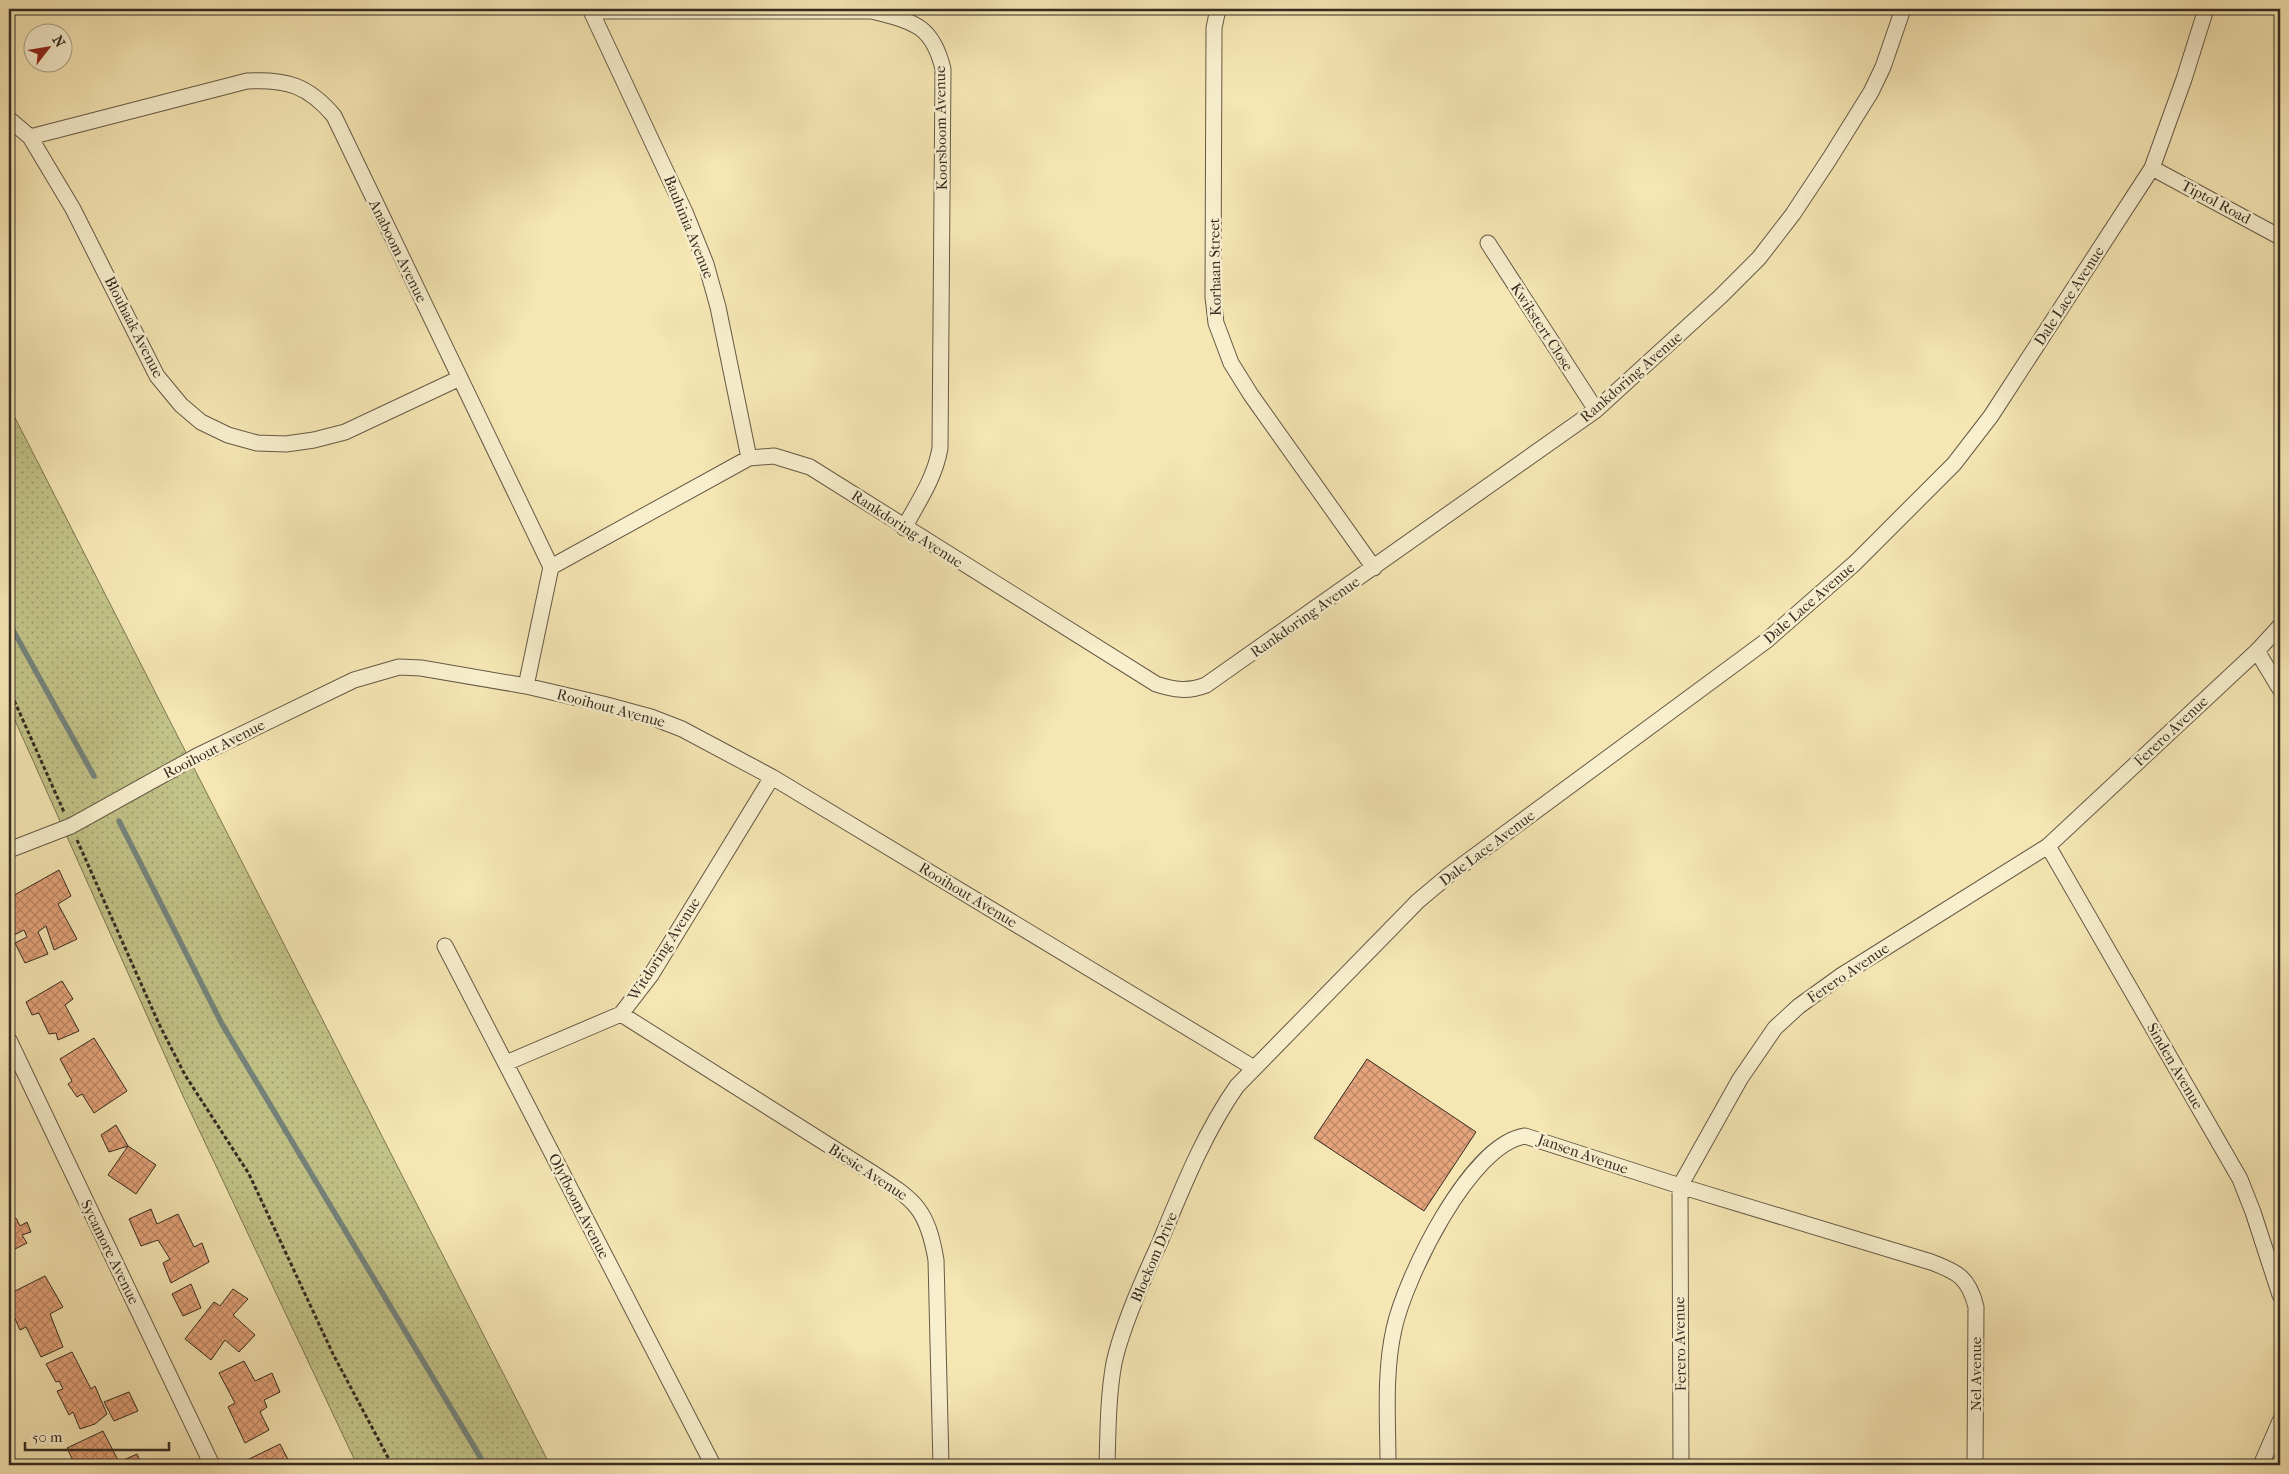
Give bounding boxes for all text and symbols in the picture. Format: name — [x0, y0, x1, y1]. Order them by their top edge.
north arrow — [22, 22, 72, 72]
text: N — [49, 33, 69, 51]
street label: Koorsboom Avenue — [931, 65, 951, 191]
street label: Bauhinia Avenue — [660, 173, 718, 282]
street label: Tiptol Road — [2178, 176, 2255, 228]
street label: Anaboom Avenue — [365, 196, 431, 306]
street label: Korhaan Street — [1205, 217, 1225, 316]
street label: Dale Lace Avenue — [2030, 242, 2108, 349]
street label: Blouhaak Avenue — [101, 273, 168, 381]
street label: Kwikstert Close — [1507, 280, 1577, 375]
street label: Rankdoring Avenue — [1576, 327, 1686, 426]
street label: Rankdoring Avenue — [848, 486, 967, 572]
street label: Dale Lace Avenue — [1760, 558, 1859, 647]
street label: Rankdoring Avenue — [1247, 572, 1364, 661]
street label: Rooihout Avenue — [555, 685, 668, 731]
street label: Ferero Avenue — [2130, 692, 2212, 770]
street label: Rooihout Avenue — [160, 715, 268, 782]
street label: Dale Lace Avenue — [1436, 806, 1539, 890]
street label: Rooihout Avenue — [916, 859, 1021, 932]
street label: Witdoring Avenue — [623, 894, 704, 1005]
street label: Ferero Avenue — [1804, 939, 1893, 1007]
street label: Sinden Avenue — [2143, 1020, 2207, 1113]
street label: Jansen Avenue — [1535, 1130, 1631, 1178]
street label: Biesie Avenue — [825, 1140, 911, 1204]
street label: Olyfboom Avenue — [545, 1150, 614, 1262]
street label: Sycamore Avenue — [77, 1197, 143, 1308]
street label: Bloekom Drive — [1127, 1209, 1181, 1305]
street label: Ferero Avenue — [1670, 1296, 1690, 1391]
street label: Nel Avenue — [1967, 1336, 1985, 1411]
scale bar — [25, 1419, 169, 1451]
text: 50 m — [32, 1428, 63, 1446]

